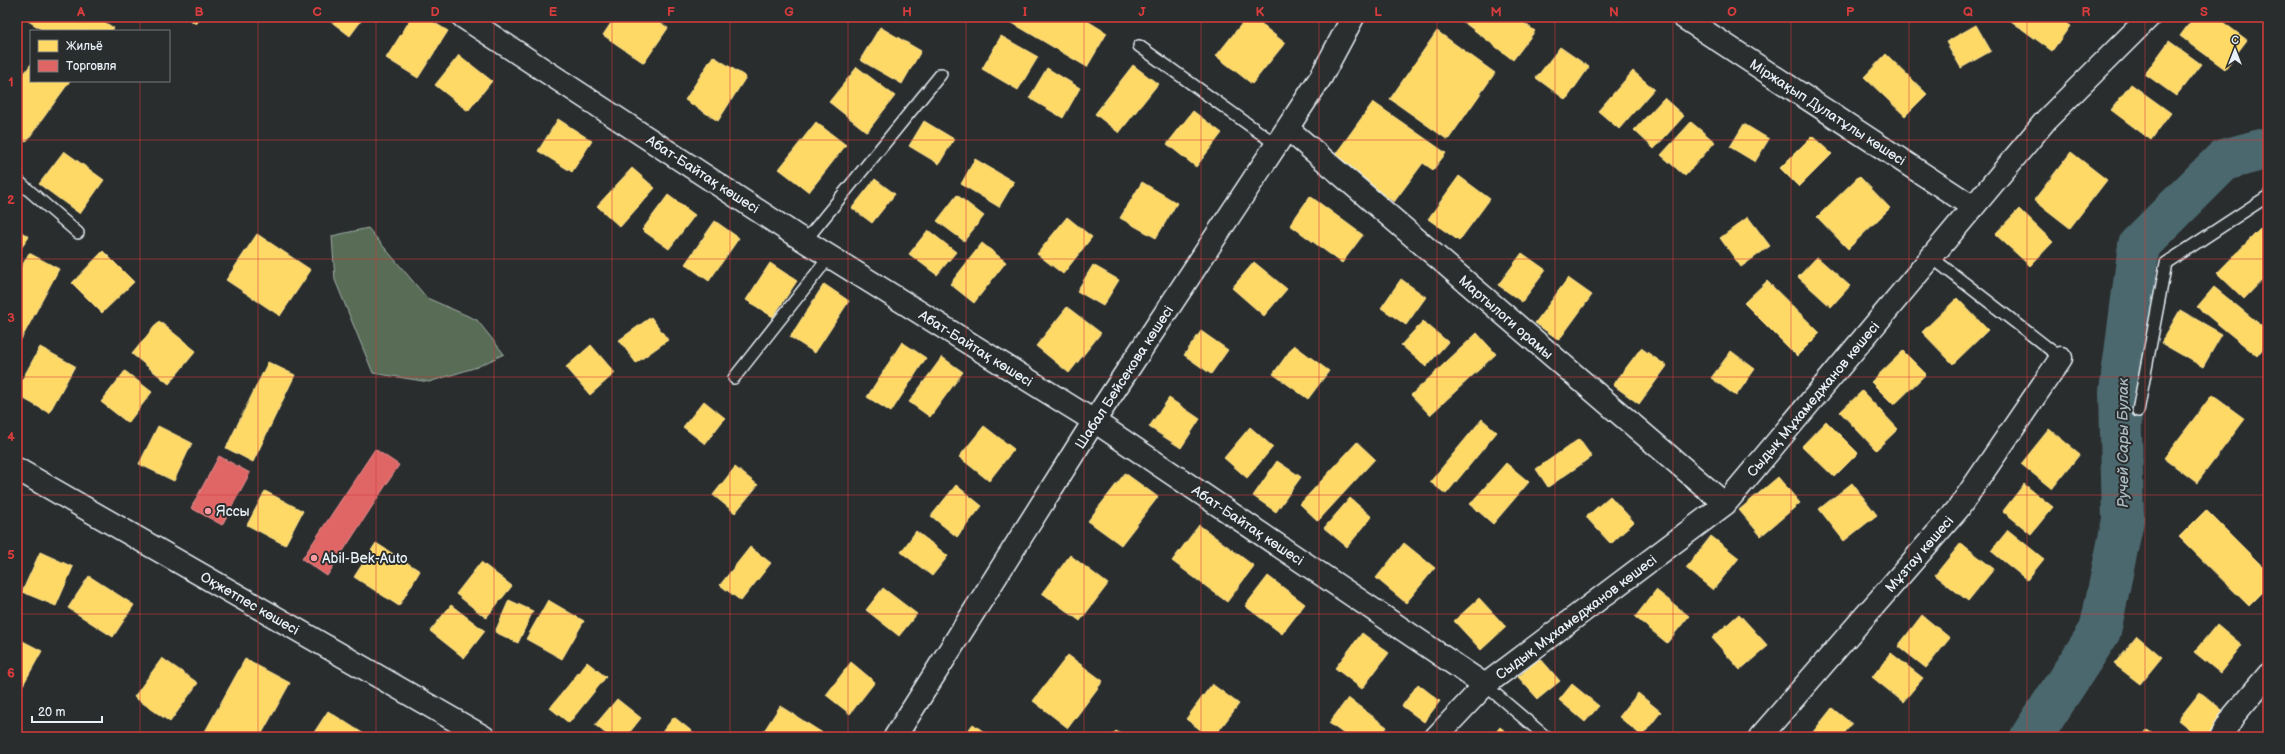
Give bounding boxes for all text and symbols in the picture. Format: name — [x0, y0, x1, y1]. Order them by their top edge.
text: A — [76, 4, 85, 20]
text: B — [194, 4, 204, 20]
text: C — [312, 4, 322, 20]
text: D — [430, 4, 440, 20]
text: E — [549, 4, 558, 20]
text: F — [667, 4, 675, 20]
text: G — [784, 4, 794, 20]
text: H — [902, 4, 912, 20]
text: I — [1023, 4, 1027, 20]
text: J — [1138, 4, 1146, 20]
text: K — [1256, 4, 1265, 20]
text: L — [1374, 4, 1382, 20]
text: M — [1490, 4, 1502, 20]
text: N — [1609, 4, 1619, 20]
text: O — [1727, 4, 1737, 20]
text: P — [1846, 4, 1855, 20]
text: Q — [1963, 4, 1973, 20]
text: R — [2082, 4, 2091, 20]
text: S — [2200, 4, 2208, 20]
legend — [30, 30, 170, 82]
north arrow — [2215, 30, 2255, 70]
text: С — [2231, 34, 2239, 47]
text: Жильё — [66, 39, 103, 54]
street label: Міржақып Дулатұлы көшесі — [1746, 55, 1909, 169]
text: Торговля — [66, 59, 117, 74]
text: 1 — [8, 74, 14, 90]
street label: Абат-Байтақ көшесі — [642, 131, 762, 217]
text: 2 — [7, 192, 15, 208]
street label: Мартылоги орамы — [1455, 272, 1556, 363]
street label: Шабал Бейсекова көшесі — [1072, 302, 1177, 452]
street label: Абат-Байтақ көшесі — [915, 306, 1036, 390]
text: 3 — [7, 310, 15, 326]
street label: Сыдық Мұхамеджанов көшесі — [1744, 318, 1883, 480]
water label: Ручей Сары Булак — [2114, 377, 2133, 508]
text: 4 — [7, 429, 15, 445]
street label: Абат-Байтақ көшесі — [1188, 481, 1307, 569]
place label: Яссы — [216, 503, 250, 520]
marker: Яссы — [203, 506, 213, 516]
street label: Мұзтау көшесі — [1882, 513, 1957, 596]
text: 5 — [7, 547, 15, 563]
place label: Abil-Bek-Auto — [322, 550, 408, 567]
street label: Сыдық Мұхамеджанов көшесі — [1492, 551, 1660, 684]
marker: Abil-Bek-Auto — [309, 553, 319, 563]
street label: Оқжетпес көшесі — [197, 568, 302, 639]
text: 6 — [7, 665, 15, 681]
scale bar — [32, 698, 102, 724]
text: 20 m — [38, 705, 65, 720]

